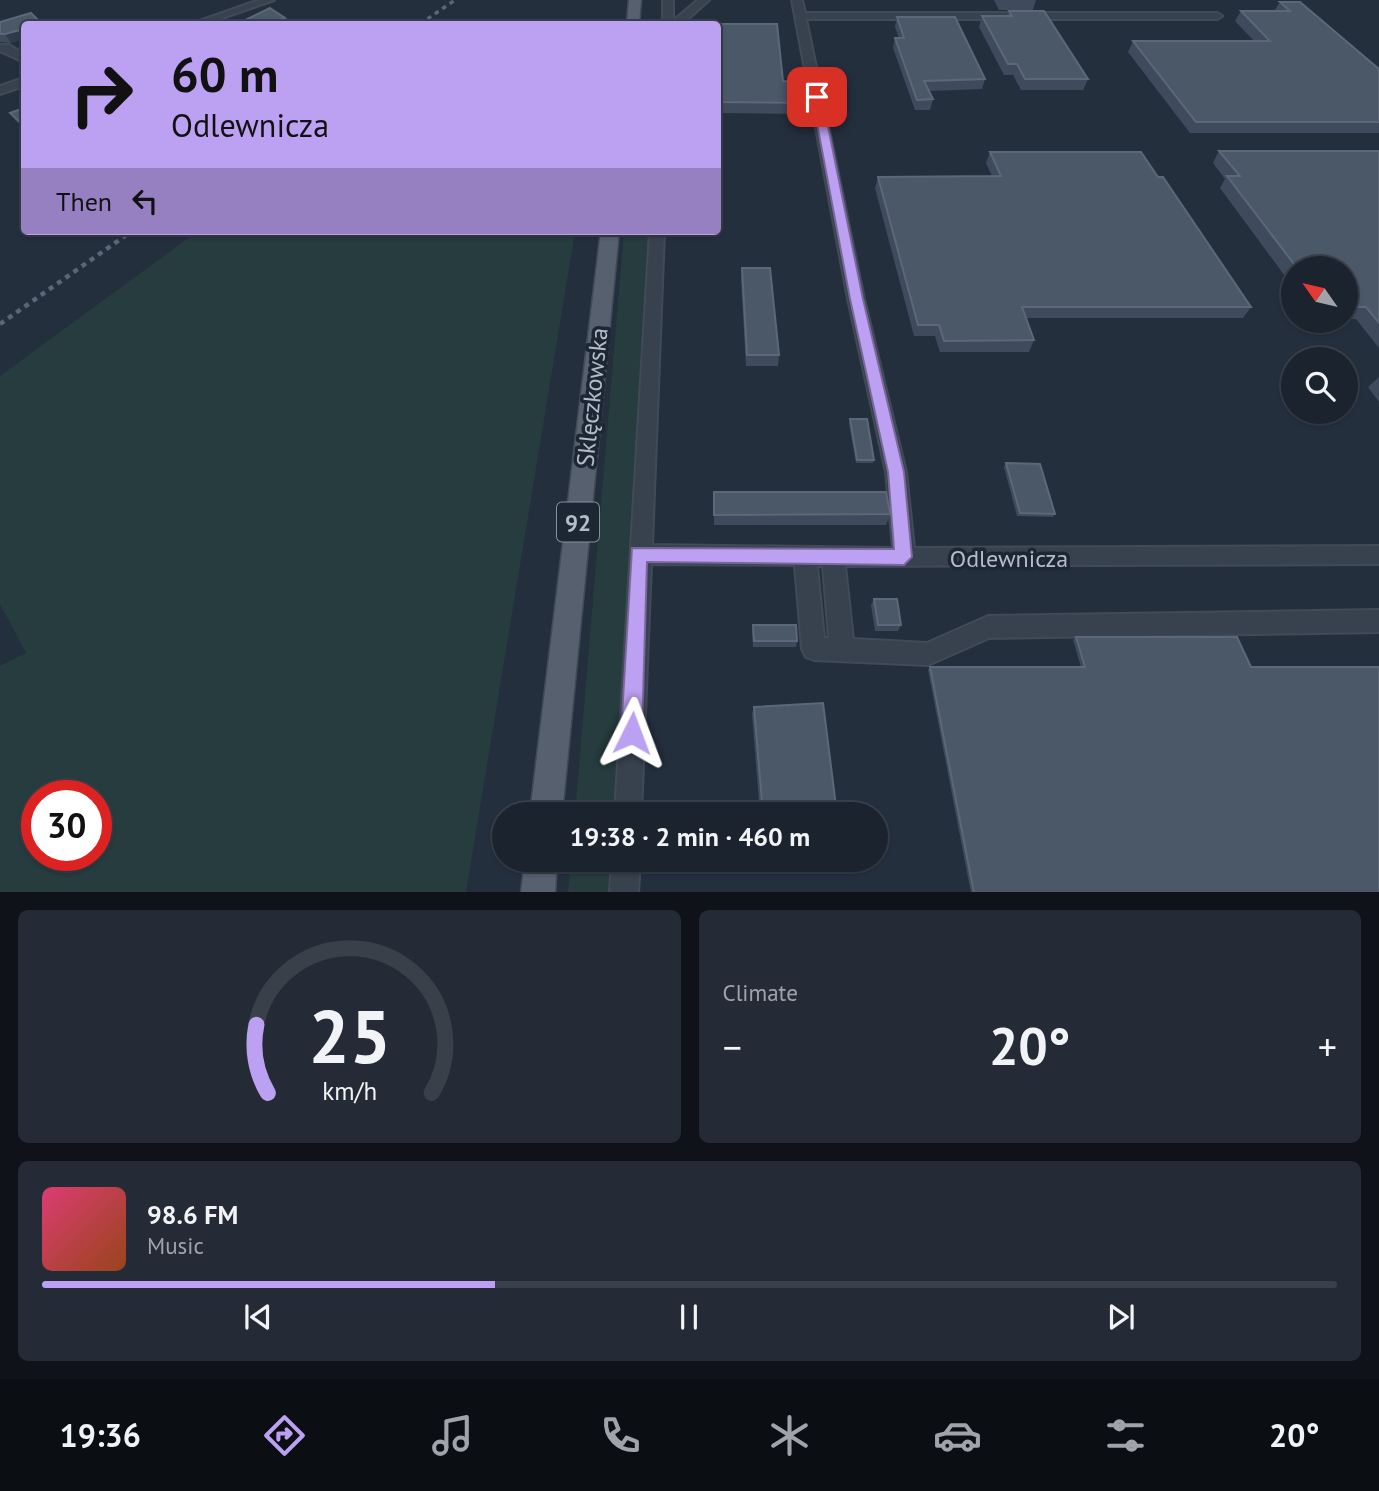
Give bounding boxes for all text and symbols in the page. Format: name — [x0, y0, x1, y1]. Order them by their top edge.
text: 60 m — [171, 42, 278, 106]
icon: right — [56, 49, 147, 140]
pin — [787, 67, 847, 127]
icon: arrive — [798, 78, 836, 116]
text: Odlewnicza — [171, 104, 329, 146]
icon: left — [126, 182, 164, 220]
text: Then — [56, 185, 112, 218]
north arrow — [1281, 256, 1358, 332]
map controls — [1281, 256, 1358, 424]
street label: Sklęczkowska — [569, 326, 615, 468]
button: search — [1281, 347, 1358, 424]
road number: 92 — [557, 502, 599, 542]
street label: Odlewnicza — [950, 543, 1068, 574]
position arrow — [595, 696, 669, 770]
speed limit sign: 30 — [21, 780, 112, 871]
text: 19:38 · 2 min · 460 m — [570, 820, 810, 853]
text: Climate — [723, 978, 798, 1007]
text: 25 — [308, 989, 391, 1083]
text: 20° — [989, 1012, 1071, 1079]
text: − — [723, 1022, 742, 1071]
text: + — [1318, 1022, 1337, 1071]
text: km/h — [322, 1074, 377, 1106]
text: 98.6 FM — [147, 1198, 238, 1231]
text: Music — [147, 1231, 204, 1260]
icon: previous — [239, 1298, 277, 1336]
icon: pause — [670, 1298, 708, 1336]
icon: next — [1102, 1298, 1140, 1336]
icon: directions — [260, 1411, 309, 1460]
icon: music — [428, 1411, 477, 1460]
icon: phone — [596, 1411, 645, 1460]
icon: climate — [765, 1411, 814, 1460]
icon: car — [933, 1411, 982, 1460]
icon: filters — [1101, 1411, 1150, 1460]
text: 19:36 — [60, 1414, 141, 1456]
text: 20° — [1269, 1414, 1319, 1456]

